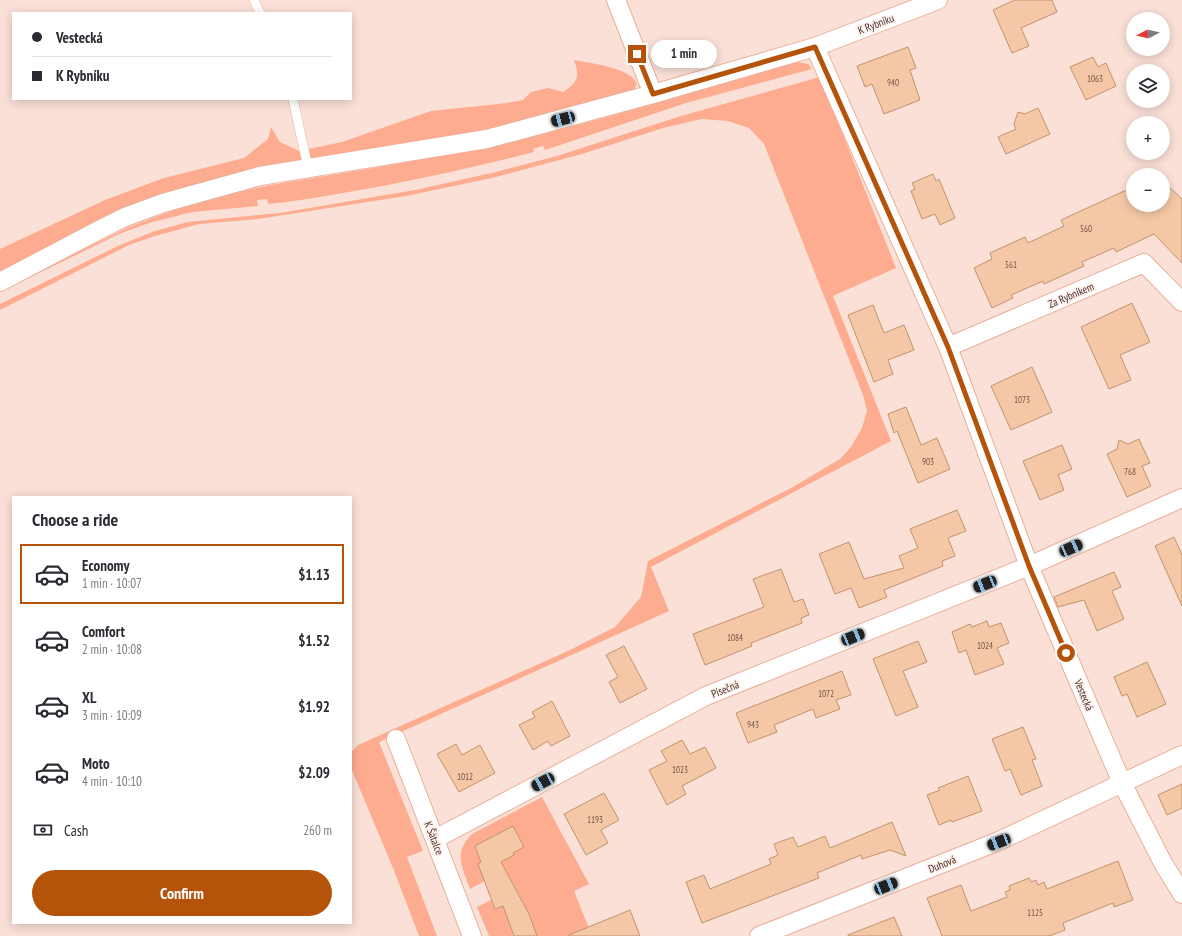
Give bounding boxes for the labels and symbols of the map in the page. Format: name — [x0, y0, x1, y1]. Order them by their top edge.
street label: K Rybníku — [856, 11, 896, 37]
north arrow — [1126, 12, 1170, 56]
callout: 1 min — [651, 40, 717, 68]
route end — [628, 45, 646, 63]
house number: 1063 — [1087, 73, 1103, 84]
house number: 940 — [887, 77, 899, 88]
car — [550, 110, 576, 128]
house number: 560 — [1080, 223, 1092, 234]
house number: 561 — [1005, 259, 1017, 270]
street label: Za Rybníkem — [1046, 279, 1096, 311]
house number: 1073 — [1014, 394, 1030, 405]
house number: 903 — [922, 456, 934, 467]
house number: 768 — [1124, 466, 1136, 477]
car — [1058, 538, 1084, 558]
car — [972, 574, 998, 594]
car — [840, 627, 866, 647]
house number: 1084 — [727, 632, 743, 643]
house number: 1024 — [977, 640, 993, 651]
route start — [1057, 644, 1075, 662]
street label: Vestecká — [1071, 676, 1097, 713]
street label: Písečná — [709, 677, 741, 701]
house number: 1072 — [818, 688, 834, 699]
house number: 943 — [747, 719, 759, 730]
house number: 1023 — [672, 764, 688, 775]
house number: 1012 — [457, 771, 473, 782]
car — [530, 771, 556, 793]
house number: 1193 — [587, 814, 603, 825]
street label: K Šátalce — [421, 819, 447, 857]
car — [986, 832, 1012, 852]
street label: Duhová — [926, 852, 958, 876]
car — [873, 876, 899, 896]
house number: 1125 — [1027, 907, 1043, 918]

